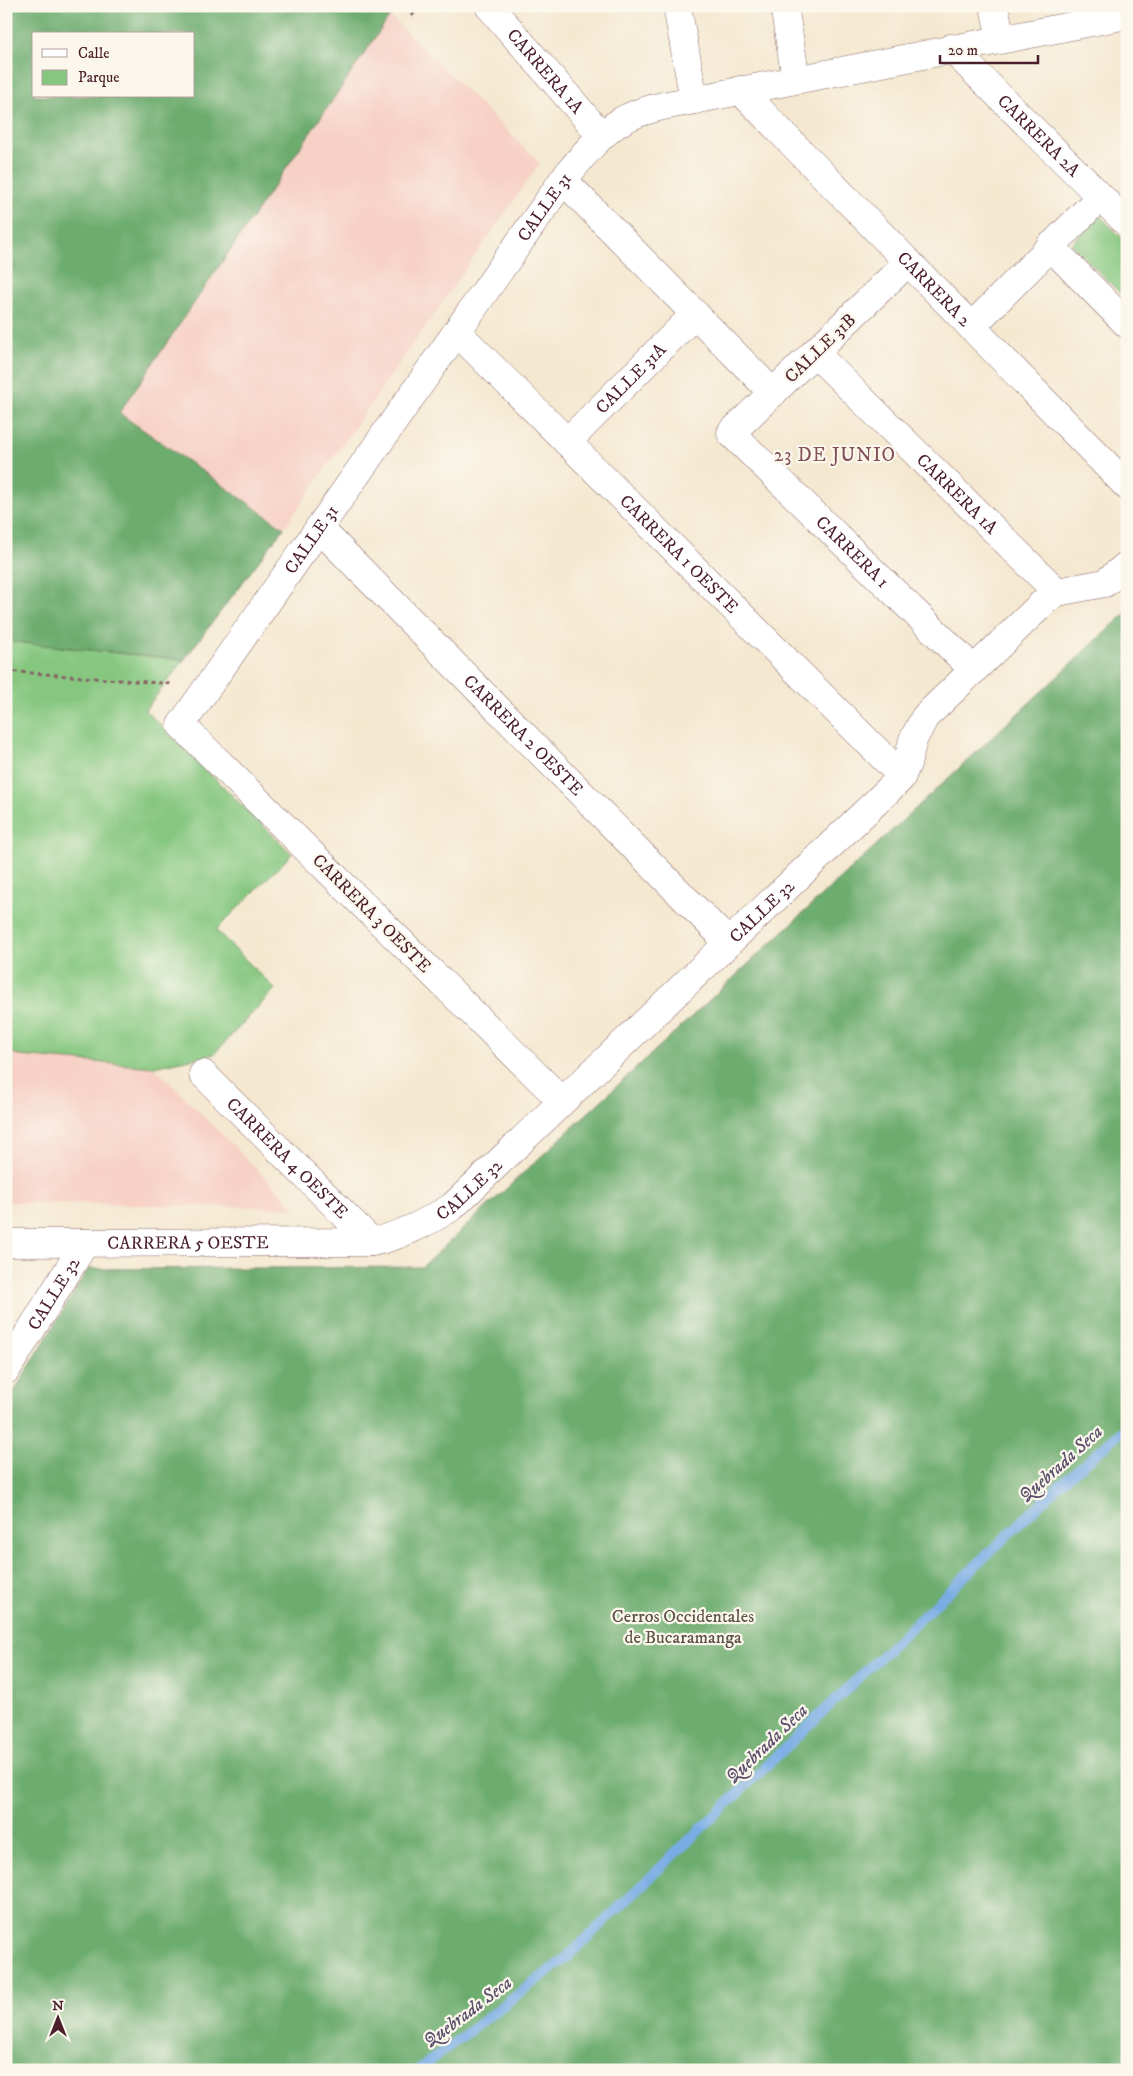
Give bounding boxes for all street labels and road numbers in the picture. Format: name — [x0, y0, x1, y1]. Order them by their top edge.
street label: CARRERA 1A — [502, 25, 588, 119]
street label: CARRERA 2A — [992, 90, 1085, 182]
street label: CALLE 31 — [513, 168, 577, 246]
street label: CARRERA 2 — [892, 247, 975, 332]
street label: CALLE 31B — [780, 309, 861, 388]
street label: CALLE 31A — [591, 339, 672, 419]
street label: CARRERA 1A — [911, 449, 1002, 540]
street label: CARRERA 1 OESTE — [614, 491, 743, 619]
street label: CALLE 31 — [280, 501, 344, 579]
street label: CARRERA 1 — [811, 512, 893, 593]
street label: CARRERA 2 OESTE — [458, 671, 587, 801]
street label: CARRERA 3 OESTE — [307, 850, 436, 978]
street label: CALLE 32 — [725, 876, 800, 948]
street label: CARRERA 4 OESTE — [221, 1093, 352, 1224]
street label: CALLE 32 — [433, 1155, 507, 1226]
street label: CARRERA 5 OESTE — [107, 1232, 269, 1255]
street label: CALLE 32 — [23, 1254, 85, 1335]

